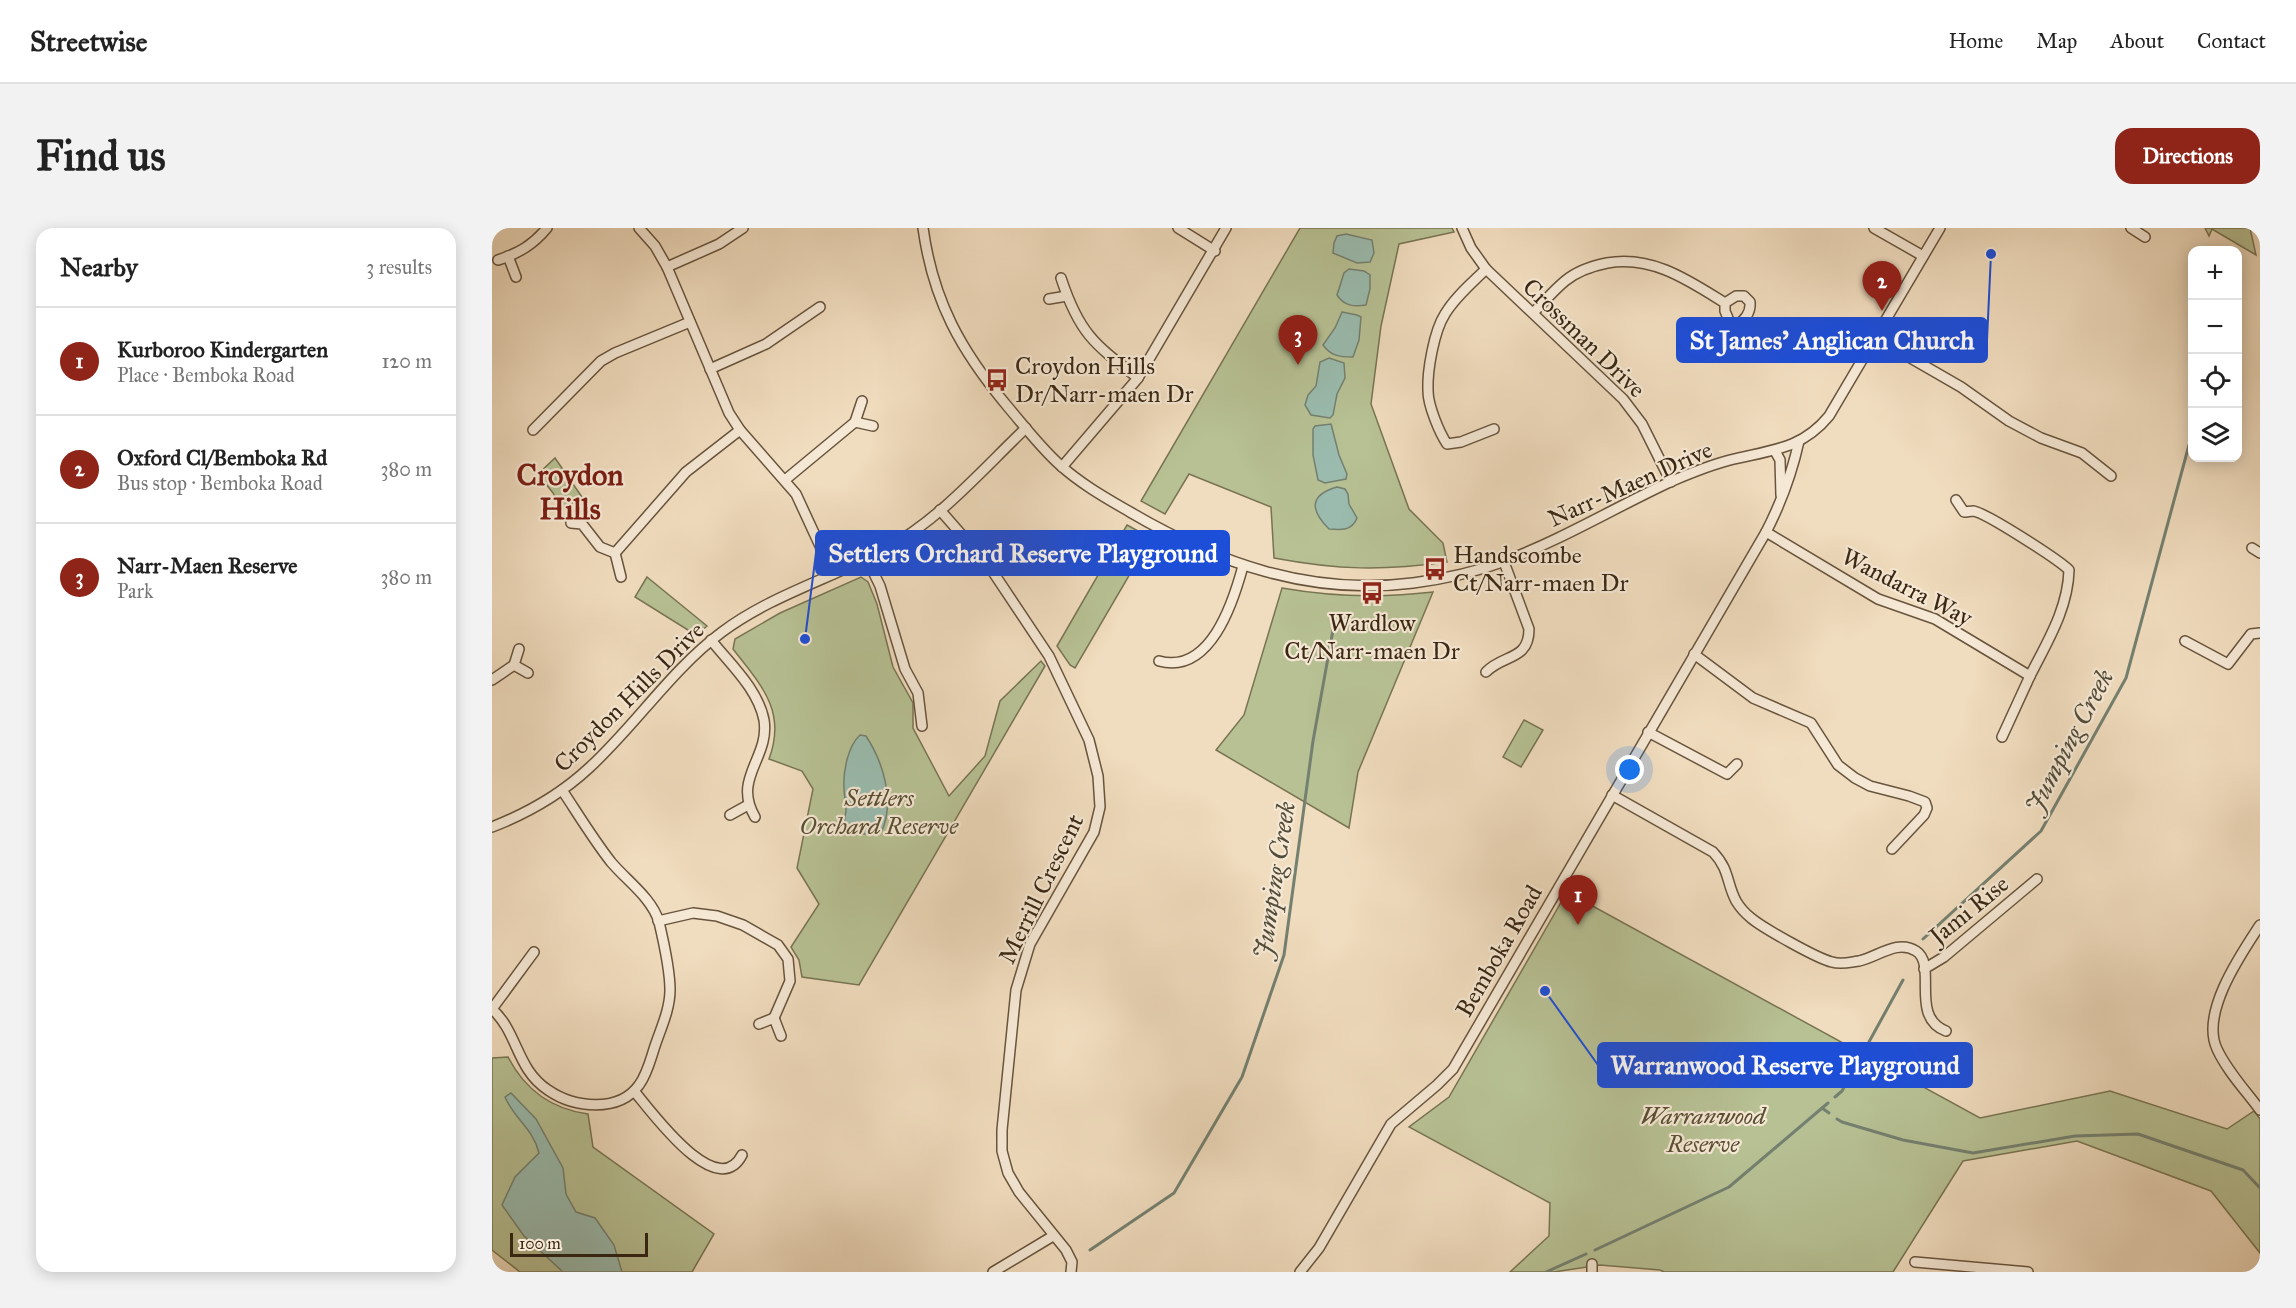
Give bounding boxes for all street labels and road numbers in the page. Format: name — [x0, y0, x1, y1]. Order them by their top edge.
street label: Crossman Drive — [1516, 272, 1652, 404]
street label: Narr-Maen Drive — [1543, 434, 1717, 534]
street label: Wandarra Way — [1836, 541, 1978, 633]
street label: Croydon Hills Drive — [547, 615, 711, 779]
street label: Merrill Crescent — [992, 809, 1090, 969]
street label: Jami Rise — [1921, 869, 2015, 953]
street label: Bemboka Road — [1449, 880, 1549, 1022]

